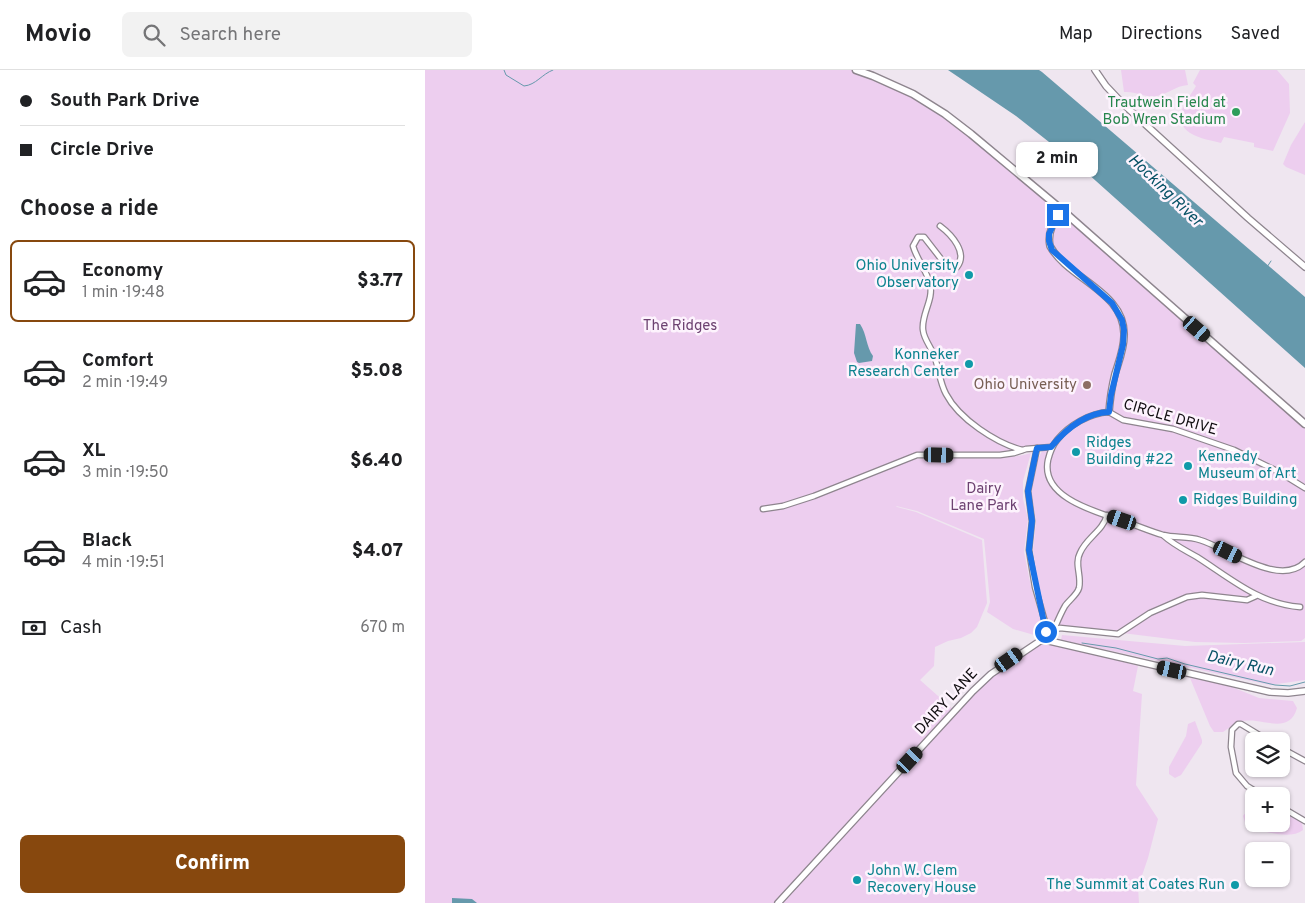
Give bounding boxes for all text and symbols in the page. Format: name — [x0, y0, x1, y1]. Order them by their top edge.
search box — [122, 12, 472, 57]
text: Movio — [25, 20, 92, 50]
icon: search — [140, 21, 168, 49]
text: Search here — [180, 23, 281, 47]
text: Map — [1059, 23, 1093, 46]
text: Directions — [1121, 23, 1203, 46]
text: Saved — [1231, 23, 1280, 46]
text: South Park Drive — [50, 89, 200, 113]
place label: Trautwein Field at Bob Wren Stadium — [1103, 94, 1226, 130]
marker: Trautwein Field at Bob Wren Stadium — [1230, 106, 1242, 118]
text: Circle Drive — [50, 138, 154, 162]
callout: 2 min — [1017, 142, 1099, 178]
text: 2 min — [1036, 149, 1078, 169]
water label: Hocking River — [1123, 150, 1208, 233]
text: Choose a ride — [20, 196, 158, 223]
route end — [1047, 204, 1069, 226]
place label: Ohio University Observatory — [856, 257, 959, 293]
icon: car — [22, 259, 67, 304]
text: Economy — [82, 259, 163, 283]
text: $3.77 — [357, 269, 403, 293]
marker: Ohio University Observatory — [963, 269, 975, 281]
text: 1 min · 19:48 — [82, 283, 165, 303]
car — [1180, 313, 1213, 345]
park label: The Ridges — [643, 317, 717, 336]
place label: Konneker Research Center — [848, 346, 959, 382]
icon: car — [22, 349, 67, 394]
text: Comfort — [82, 349, 154, 373]
marker: Konneker Research Center — [963, 358, 975, 370]
text: $5.08 — [350, 359, 403, 383]
text: 2 min · 19:49 — [82, 373, 168, 393]
place label: Ohio University — [974, 376, 1077, 395]
marker: Ohio University — [1081, 379, 1093, 391]
street label: CIRCLE DRIVE — [1121, 396, 1219, 440]
place label: Ridges Building #22 — [1086, 434, 1174, 470]
icon: car — [22, 439, 67, 484]
text: XL — [82, 439, 105, 463]
marker: Ridges Building #22 — [1070, 446, 1082, 458]
car — [923, 447, 954, 463]
place label: Kennedy Museum of Art — [1198, 448, 1296, 484]
text: $6.40 — [350, 449, 403, 473]
marker: Kennedy Museum of Art — [1182, 460, 1194, 472]
text: 3 min · 19:50 — [82, 463, 169, 483]
park label: Dairy Lane Park — [950, 480, 1018, 516]
place label: Ridges Building — [1193, 491, 1297, 510]
marker: Ridges Building — [1177, 494, 1189, 506]
car — [1105, 508, 1138, 532]
icon: car — [22, 529, 67, 574]
text: Black — [82, 529, 132, 553]
text: $4.07 — [352, 539, 403, 563]
car — [1211, 539, 1244, 565]
text: 4 min · 19:51 — [82, 553, 165, 573]
icon: cash — [20, 614, 48, 642]
text: Cash — [60, 616, 102, 640]
text: 670 m — [360, 618, 405, 638]
route start — [1035, 621, 1057, 643]
car — [992, 645, 1025, 675]
water label: Dairy Run — [1205, 647, 1276, 681]
car — [1155, 659, 1188, 681]
street label: DAIRY LANE — [911, 665, 983, 739]
map controls — [1245, 732, 1290, 887]
button: layers — [1245, 732, 1290, 777]
car — [894, 744, 925, 776]
button: + — [1245, 787, 1290, 832]
button: Confirm — [20, 835, 405, 893]
button: − — [1245, 842, 1290, 887]
place label: John W. Clem Recovery House — [867, 862, 976, 898]
marker: John W. Clem Recovery House — [851, 874, 863, 886]
place label: The Summit at Coates Run — [1046, 876, 1225, 895]
marker: The Summit at Coates Run — [1229, 879, 1241, 891]

